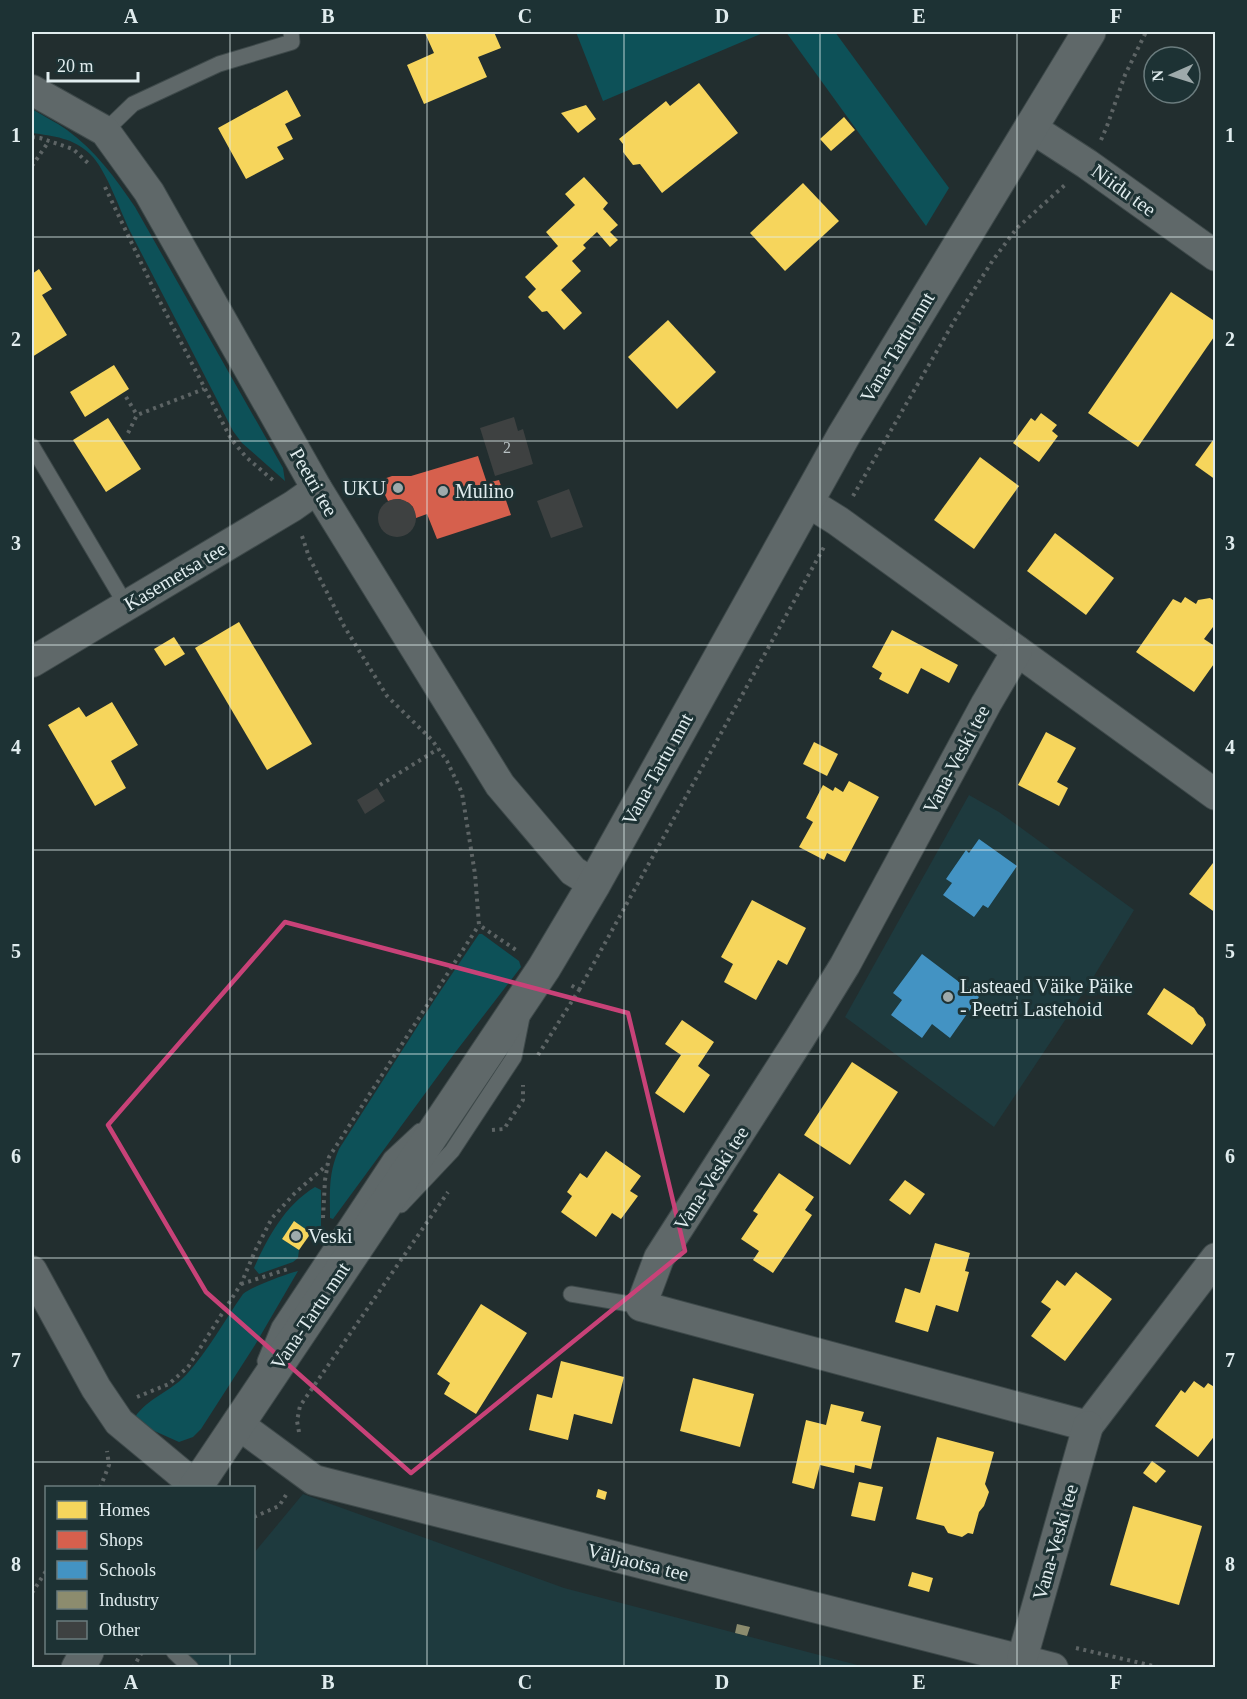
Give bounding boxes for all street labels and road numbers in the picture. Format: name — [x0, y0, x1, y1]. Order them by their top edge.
street label: Niidu tee — [1088, 159, 1160, 221]
street label: Vana-Tartu mnt — [855, 288, 939, 406]
street label: Peetri tee — [286, 444, 342, 520]
street label: Kasemetsa tee — [120, 537, 230, 615]
street label: Vana-Veski tee — [918, 701, 994, 817]
street label: Vana-Tartu mnt — [617, 709, 697, 829]
street label: Vana-Veski tee — [669, 1122, 753, 1234]
street label: Vana-Tartu mnt — [266, 1258, 354, 1374]
street label: Vana-Veski tee — [1028, 1481, 1082, 1602]
street label: Väljaotsa tee — [585, 1539, 691, 1586]

